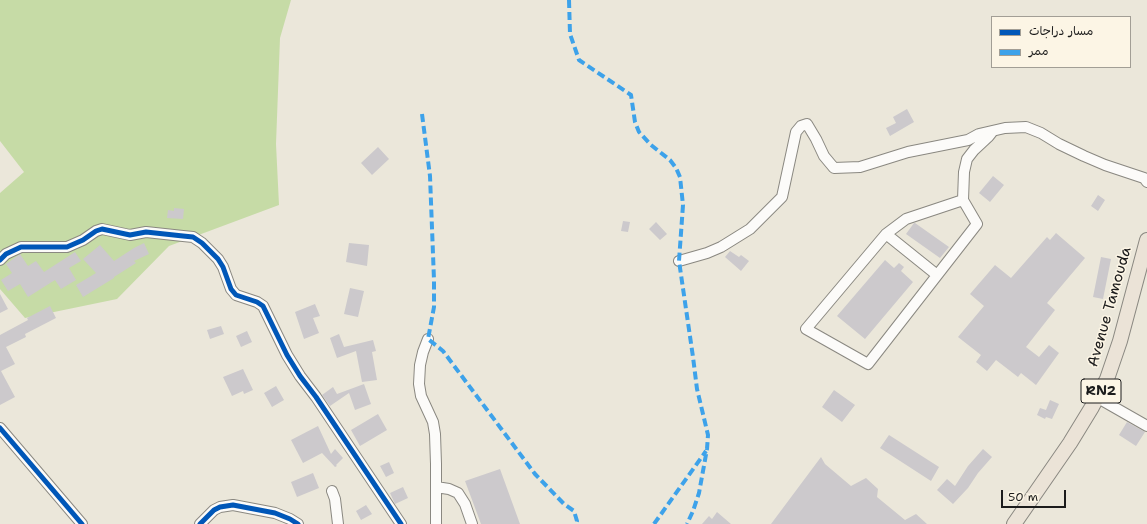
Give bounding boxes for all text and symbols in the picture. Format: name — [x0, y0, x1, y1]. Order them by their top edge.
legend — [991, 16, 1131, 68]
text: مسار دراجات — [1029, 23, 1093, 39]
text: ممر — [1029, 43, 1048, 59]
street label: Avenue Tamouda — [1084, 245, 1136, 369]
road number: RN2 — [1081, 379, 1121, 403]
scale bar — [1003, 482, 1068, 508]
text: 50 m — [1008, 489, 1038, 505]

